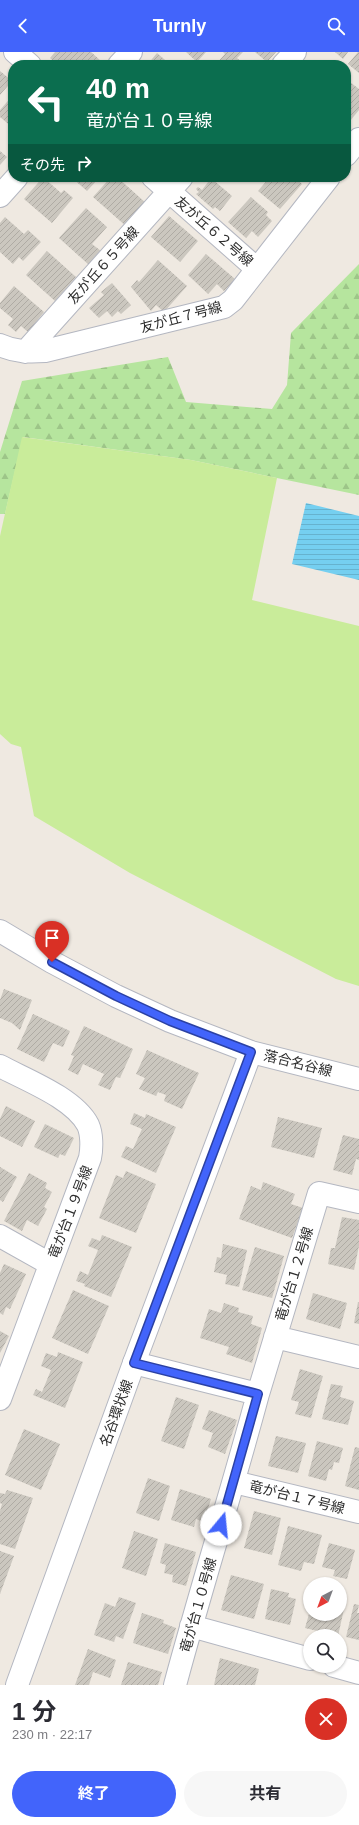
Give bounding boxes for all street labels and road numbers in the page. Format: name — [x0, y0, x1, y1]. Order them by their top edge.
street label: 友が丘６２号線 — [172, 193, 256, 269]
street label: 友が丘６５号線 — [64, 223, 142, 307]
street label: 友が丘７号線 — [138, 298, 224, 336]
street label: 落合名谷線 — [262, 1047, 334, 1079]
street label: 竜が台１９号線 — [45, 1163, 95, 1261]
street label: 竜が台１２号線 — [272, 1225, 316, 1323]
street label: 名谷環状線 — [97, 1377, 135, 1449]
street label: 竜が台１７号線 — [248, 1477, 346, 1517]
street label: 竜が台１０号線 — [177, 1556, 219, 1654]

